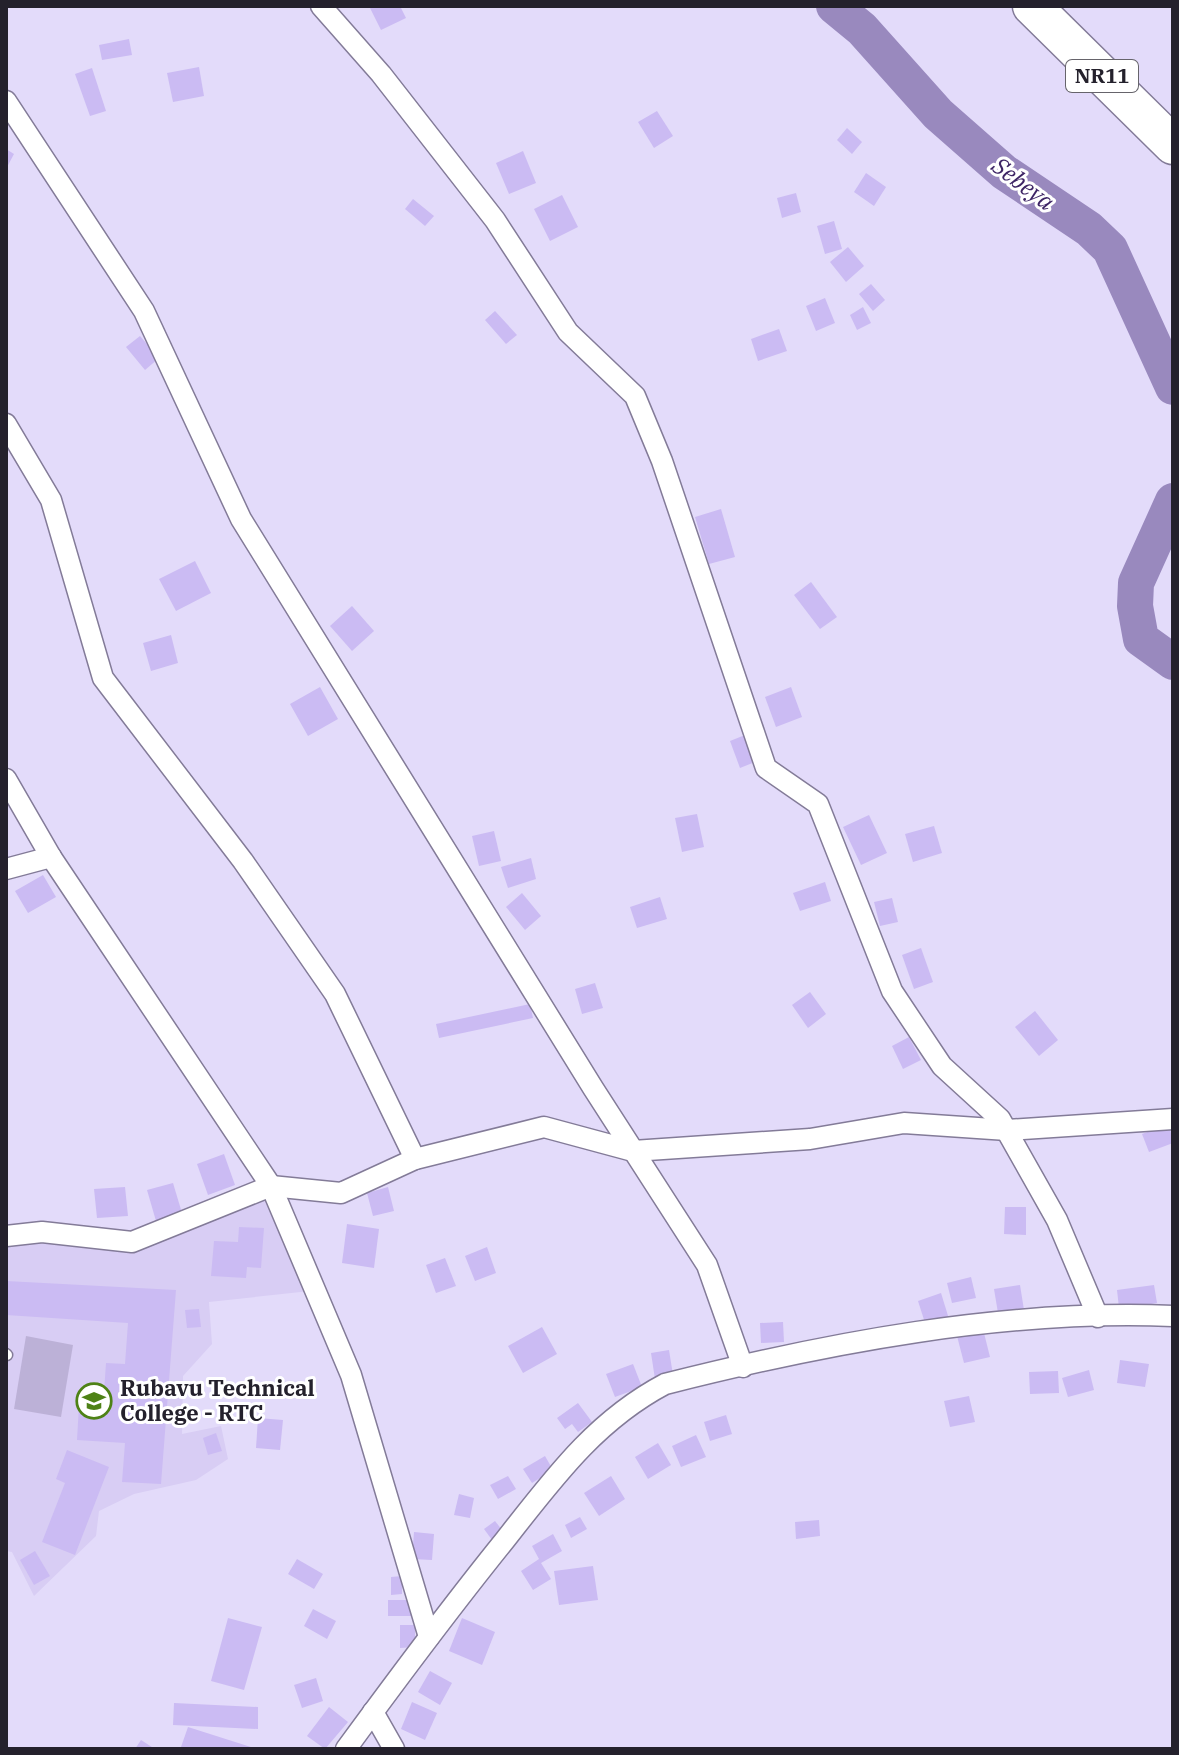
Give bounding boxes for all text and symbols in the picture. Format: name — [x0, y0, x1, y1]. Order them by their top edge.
road number: NR11 — [1066, 60, 1138, 92]
water label: Sebeya — [985, 149, 1061, 217]
place label: Rubavu Technical College - RTC — [120, 1373, 315, 1427]
school or university icon: Rubavu Technical College - RTC — [75, 1382, 113, 1420]

